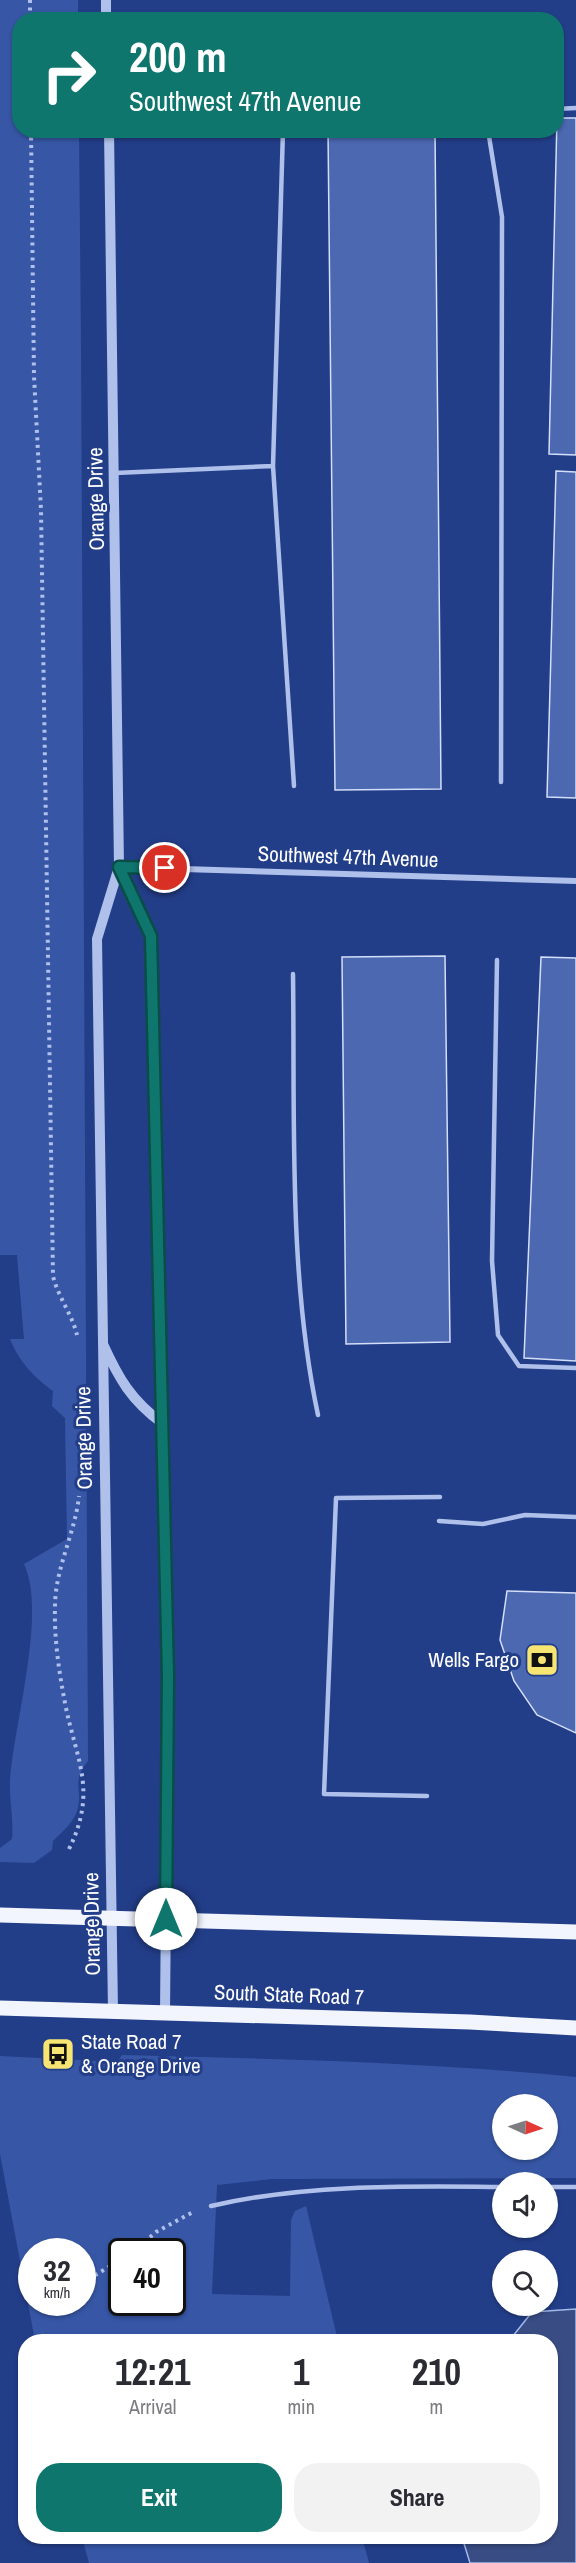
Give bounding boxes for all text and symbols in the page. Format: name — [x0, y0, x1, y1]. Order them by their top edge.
text: 200 m — [129, 29, 227, 85]
icon: right — [30, 36, 108, 114]
text: Southwest 47th Avenue — [129, 83, 361, 119]
street label: Orange Drive — [80, 447, 111, 551]
street label: Southwest 47th Avenue — [257, 839, 439, 874]
pin — [139, 842, 190, 893]
icon: arrive — [148, 851, 181, 884]
street label: Orange Drive — [68, 1386, 99, 1490]
bank icon: Wells Fargo — [524, 1642, 560, 1678]
place label: Wells Fargo — [428, 1645, 519, 1674]
street label: Orange Drive — [76, 1872, 107, 1976]
position arrow — [134, 1887, 198, 1951]
street label: South State Road 7 — [213, 1977, 365, 2012]
place label: State Road 7 & Orange Drive — [81, 2027, 201, 2080]
bus stop icon: State Road 7 & Orange Drive — [40, 2036, 76, 2072]
north arrow — [492, 2094, 558, 2160]
map controls — [492, 2094, 558, 2316]
button: sound — [492, 2172, 558, 2238]
speed limit sign: 40 — [108, 2238, 186, 2316]
text: 32 — [43, 2250, 71, 2290]
button: search — [492, 2250, 558, 2316]
text: km/h — [44, 2282, 70, 2303]
text: 12:21 — [115, 2348, 190, 2396]
text: 1 — [293, 2348, 309, 2396]
text: 210 — [412, 2348, 461, 2396]
text: Arrival — [129, 2393, 176, 2420]
text: min — [287, 2393, 315, 2420]
text: m — [430, 2393, 443, 2420]
button: Exit — [36, 2463, 282, 2532]
button: Share — [294, 2463, 540, 2532]

